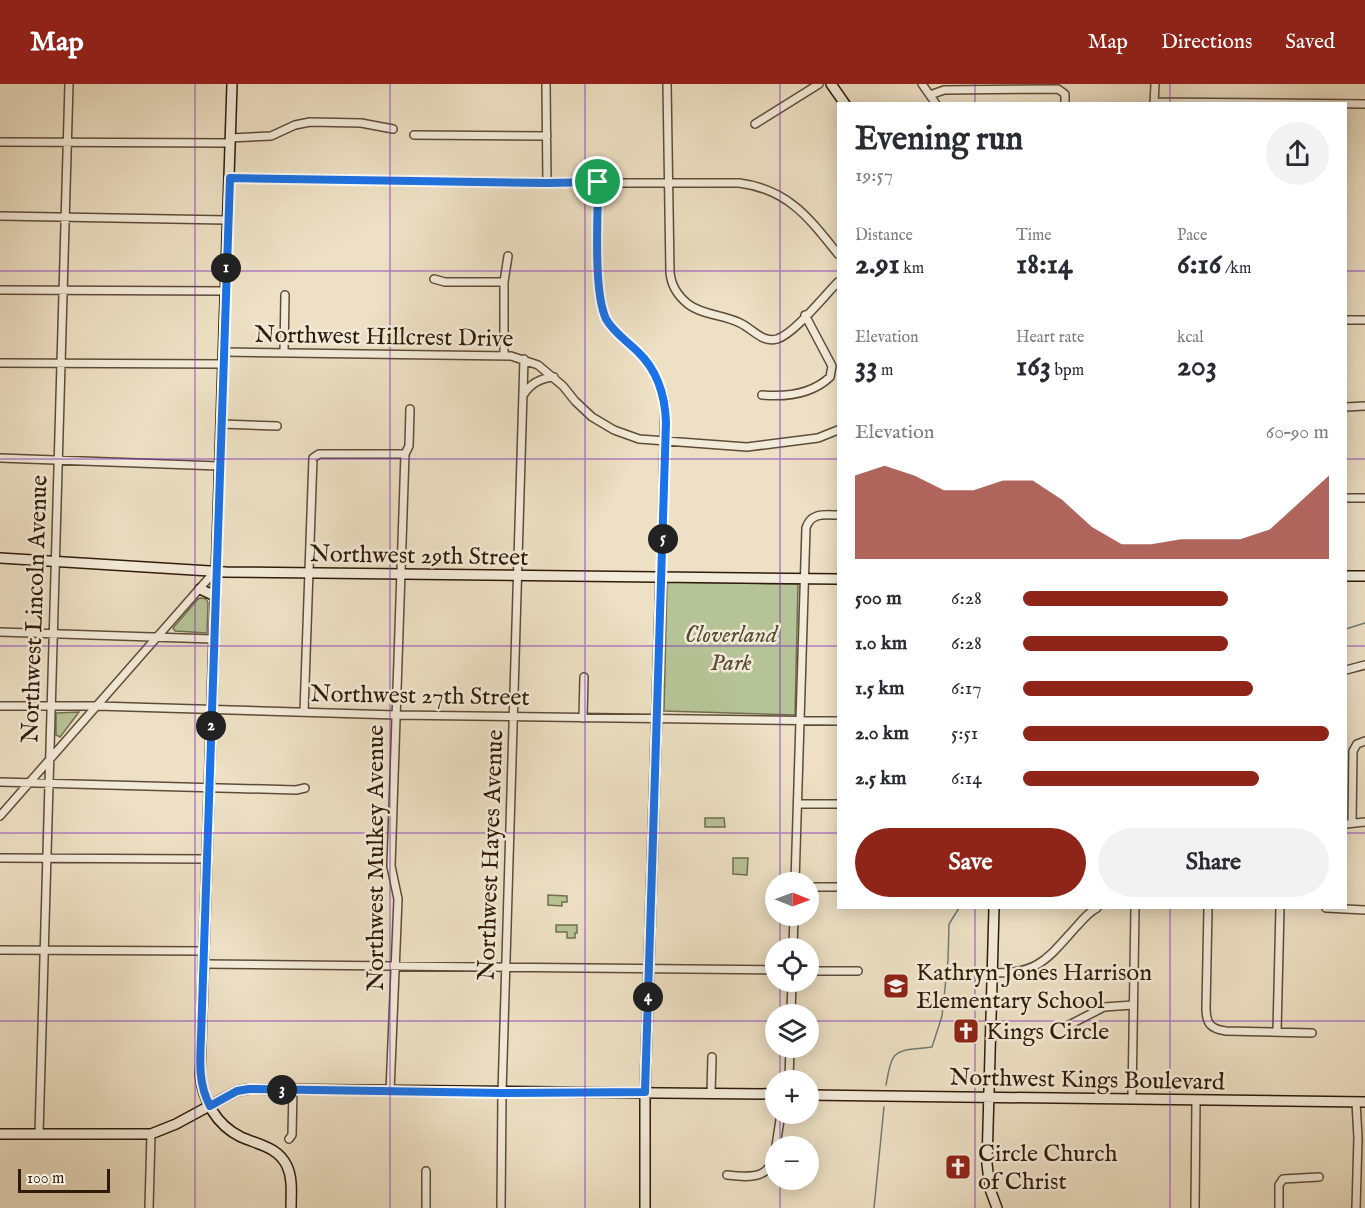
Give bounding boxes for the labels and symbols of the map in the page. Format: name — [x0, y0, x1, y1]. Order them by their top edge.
pin — [572, 156, 623, 207]
pin: 1 — [211, 253, 241, 283]
street label: Northwest Hillcrest Drive — [254, 320, 514, 355]
street label: Northwest Lincoln Avenue — [15, 474, 56, 744]
pin: 5 — [648, 524, 678, 554]
street label: Northwest 29th Street — [309, 539, 529, 574]
park label: Cloverland Park — [685, 620, 779, 679]
street label: Northwest 27th Street — [310, 679, 530, 714]
pin: 2 — [196, 711, 226, 741]
street label: Northwest Mulkey Avenue — [361, 725, 392, 991]
street label: Northwest Hayes Avenue — [472, 729, 511, 981]
north arrow — [765, 872, 819, 926]
place label: Kathryn Jones Harrison Elementary School — [916, 958, 1152, 1017]
school or university icon: Kathryn Jones Harrison Elementary School — [881, 971, 911, 1001]
pin: 4 — [633, 982, 663, 1012]
church icon: Kings Circle — [951, 1016, 981, 1046]
place label: Kings Circle — [986, 1017, 1109, 1048]
street label: Northwest Kings Boulevard — [949, 1063, 1225, 1098]
pin: 3 — [267, 1075, 297, 1105]
place label: Circle Church of Christ — [978, 1139, 1118, 1198]
church icon: Circle Church of Christ — [943, 1152, 973, 1182]
scale bar — [18, 1166, 110, 1194]

